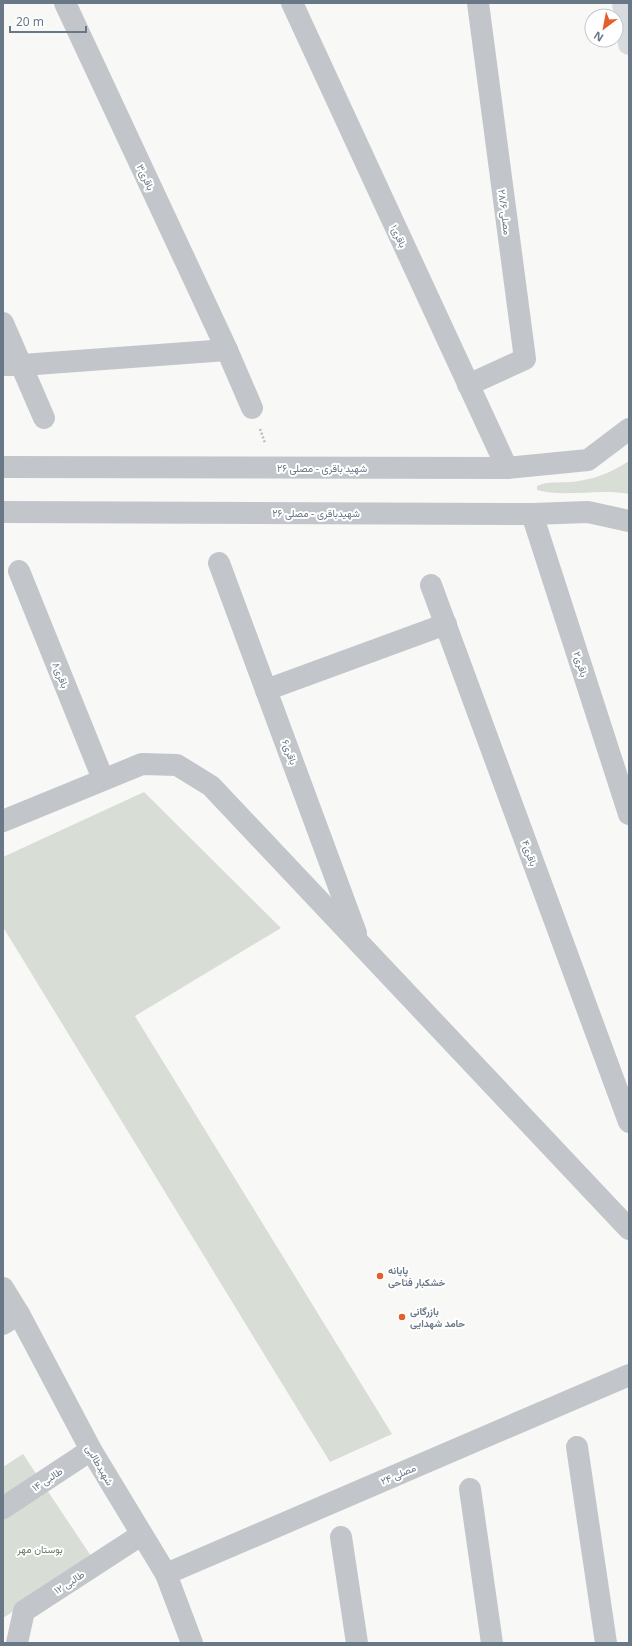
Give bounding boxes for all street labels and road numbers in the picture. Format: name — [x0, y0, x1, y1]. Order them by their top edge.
street label: باقری۳ — [134, 162, 158, 193]
street label: مصلی ۲۸/۶ — [495, 188, 515, 236]
street label: باقری۱ — [388, 222, 410, 250]
street label: شهید باقری - مصلی ۲۶ — [277, 461, 367, 475]
street label: شهیدباقری - مصلی ۲۶ — [272, 506, 360, 520]
street label: باقری۲ — [570, 649, 592, 679]
street label: باقری۸ — [49, 660, 73, 690]
street label: باقری۶ — [279, 737, 301, 767]
street label: باقری۴ — [519, 838, 541, 868]
street label: شهیدطالبی — [83, 1442, 117, 1488]
street label: مصلی ۲۴ — [378, 1460, 418, 1488]
street label: طالبی ۱۴ — [29, 1464, 66, 1494]
street label: طالبی ۱۲ — [51, 1567, 87, 1597]

